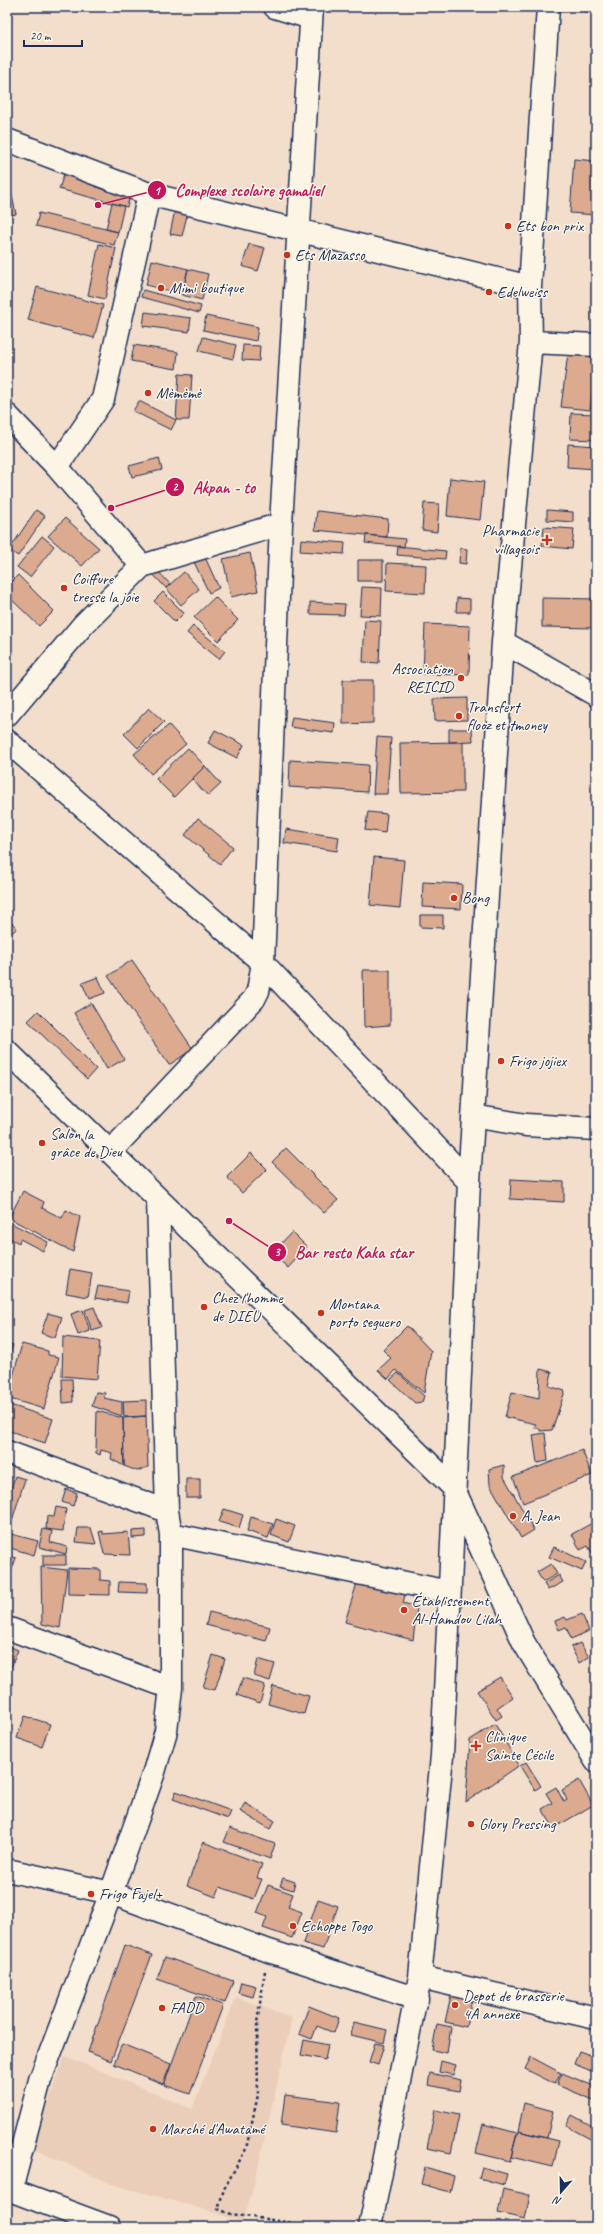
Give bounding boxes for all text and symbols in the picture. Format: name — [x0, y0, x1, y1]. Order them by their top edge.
scale bar — [24, 22, 82, 48]
text: 20 m — [30, 28, 52, 44]
callout: Complexe scolaire gamaliel — [147, 176, 331, 205]
text: Complexe scolaire gamaliel — [175, 180, 326, 201]
text: 1 — [154, 183, 161, 199]
place label: Ets bon prix — [516, 216, 585, 236]
marker: Ets bon prix — [503, 221, 513, 231]
place label: Ets Mazasso — [295, 245, 366, 265]
marker: Ets Mazasso — [282, 250, 292, 260]
place label: Mimi boutique — [169, 278, 245, 298]
place label: Edelweiss — [497, 282, 549, 302]
marker: Mimi boutique — [156, 283, 166, 293]
marker: Edelweiss — [484, 287, 494, 297]
place label: Mèmèmè — [156, 383, 203, 403]
marker: Mèmèmè — [143, 388, 153, 398]
callout: Akpan - to — [165, 472, 264, 501]
text: Akpan - to — [193, 477, 257, 498]
text: 2 — [172, 479, 179, 495]
place label: Pharmacie villageois — [482, 521, 541, 559]
marker: Pharmacie villageois — [542, 535, 552, 545]
place label: Coiffure tresse la joie — [72, 569, 140, 607]
marker: Coiffure tresse la joie — [59, 583, 69, 593]
place label: Association REICID — [392, 659, 455, 697]
marker: Association REICID — [456, 673, 466, 683]
place label: Transfert flooz et tmoney — [467, 697, 549, 735]
marker: Transfert flooz et tmoney — [454, 711, 464, 721]
place label: Bong — [462, 888, 490, 908]
marker: Bong — [449, 893, 459, 903]
place label: Frigo jojiex — [509, 1051, 568, 1071]
marker: Frigo jojiex — [496, 1056, 506, 1066]
place label: Salon la grâce de Dieu — [50, 1124, 123, 1162]
marker: Salon la grâce de Dieu — [37, 1138, 47, 1148]
callout: Bar resto Kaka star — [267, 1237, 422, 1266]
text: Bar resto Kaka star — [295, 1242, 415, 1263]
text: 3 — [274, 1244, 281, 1260]
place label: Chez l'homme de DIEU — [212, 1288, 284, 1326]
place label: Montana porto seguero — [329, 1294, 401, 1332]
marker: Chez l'homme de DIEU — [199, 1302, 209, 1312]
marker: Montana porto seguero — [316, 1308, 326, 1318]
place label: A. Jean — [521, 1506, 560, 1526]
marker: A. Jean — [508, 1511, 518, 1521]
place label: Établissement Al-Hamdou Lilah — [412, 1591, 503, 1629]
marker: Établissement Al-Hamdou Lilah — [399, 1605, 409, 1615]
place label: Clinique Sainte Cécile — [485, 1727, 555, 1765]
marker: Clinique Sainte Cécile — [470, 1740, 482, 1752]
place label: Glory Pressing — [479, 1814, 557, 1834]
marker: Glory Pressing — [466, 1819, 476, 1829]
place label: Frigo Fajel+ — [99, 1884, 163, 1904]
marker: Frigo Fajel+ — [86, 1889, 96, 1899]
place label: Echoppe Togo — [301, 1916, 374, 1936]
marker: Echoppe Togo — [288, 1921, 298, 1931]
place label: Depot de brasserie 4A annexe — [463, 1986, 565, 2024]
place label: FADD — [170, 1998, 205, 2018]
marker: Depot de brasserie 4A annexe — [450, 2000, 460, 2010]
marker: FADD — [157, 2003, 167, 2013]
place label: Marché d'Awatamé — [161, 2119, 267, 2139]
marker: Marché d'Awatamé — [148, 2124, 158, 2134]
north arrow — [541, 2172, 581, 2212]
text: N — [550, 2193, 563, 2209]

